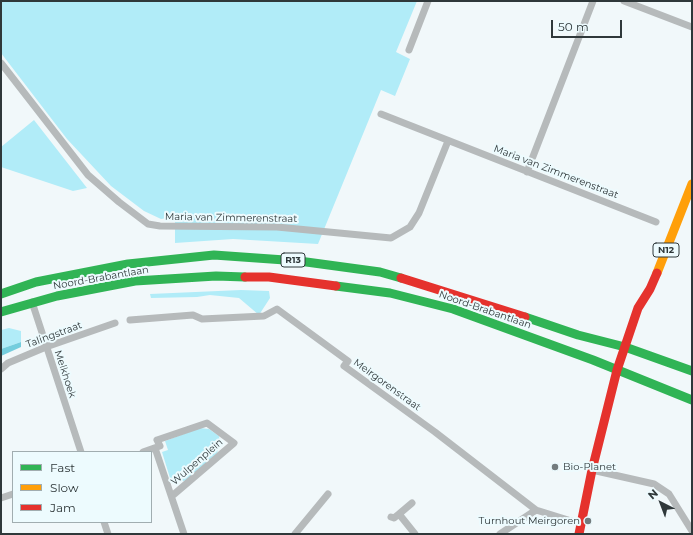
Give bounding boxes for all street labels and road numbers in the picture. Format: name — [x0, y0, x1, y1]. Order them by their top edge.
street label: Maria van Zimmerenstraat — [492, 143, 620, 201]
street label: Maria van Zimmerenstraat — [165, 211, 297, 225]
road number: N12 — [653, 243, 679, 257]
road number: R13 — [281, 253, 305, 267]
street label: Noord-Brabantlaan — [52, 264, 150, 292]
street label: Noord-Brabantlaan — [437, 289, 533, 331]
street label: Talingstraat — [24, 319, 84, 351]
street label: Melkhoek — [52, 349, 78, 399]
street label: Meirgorenstraat — [351, 357, 423, 413]
street label: Wulpenplein — [169, 436, 225, 488]

